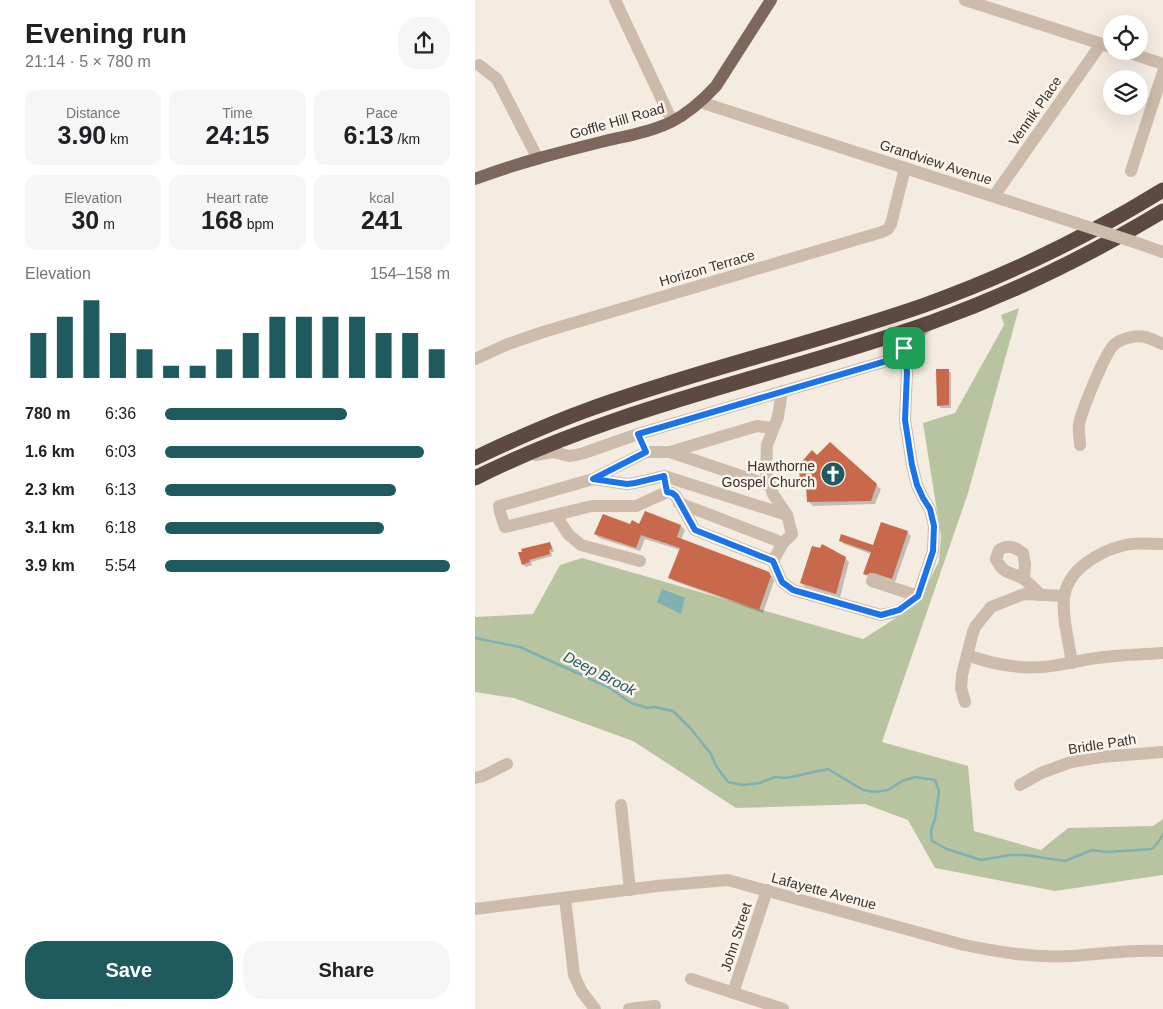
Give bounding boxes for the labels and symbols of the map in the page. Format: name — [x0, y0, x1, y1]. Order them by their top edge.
street label: Vennik Place — [1005, 73, 1065, 149]
street label: Goffle Hill Road — [568, 100, 666, 142]
street label: Grandview Avenue — [878, 136, 994, 188]
street label: Horizon Terrace — [657, 247, 757, 289]
pin — [883, 327, 925, 369]
place label: Hawthorne Gospel Church — [722, 458, 815, 490]
church icon: Hawthorne Gospel Church — [820, 461, 846, 487]
water label: Deep Brook — [561, 647, 640, 699]
street label: Bridle Path — [1067, 731, 1137, 757]
street label: Lafayette Avenue — [770, 869, 878, 913]
street label: John Street — [717, 900, 755, 974]

